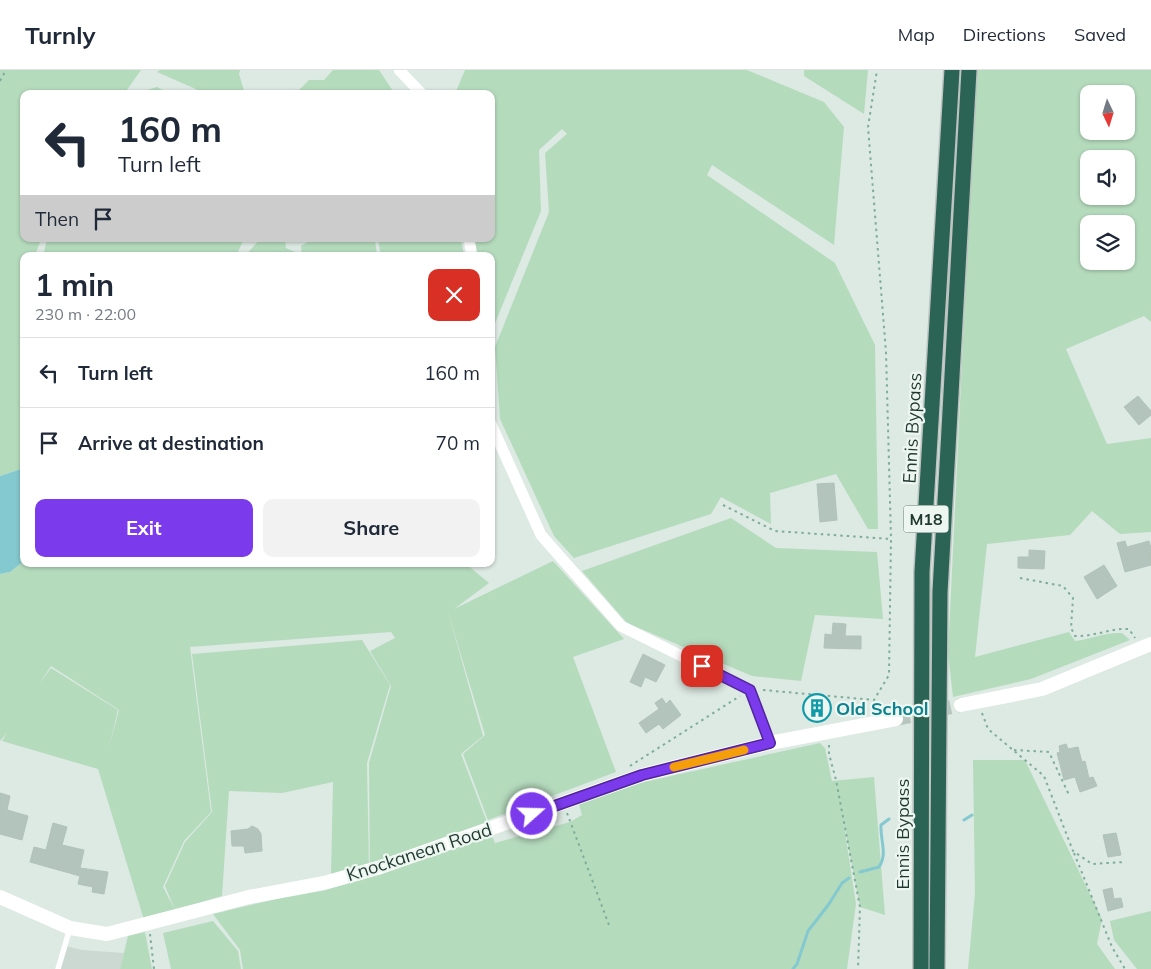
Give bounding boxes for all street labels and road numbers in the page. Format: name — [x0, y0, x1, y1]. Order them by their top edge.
street label: Ennis Bypass — [898, 372, 926, 484]
road number: M18 — [904, 506, 948, 532]
street label: Ennis Bypass — [891, 779, 914, 889]
street label: Knockanean Road — [343, 818, 495, 886]

